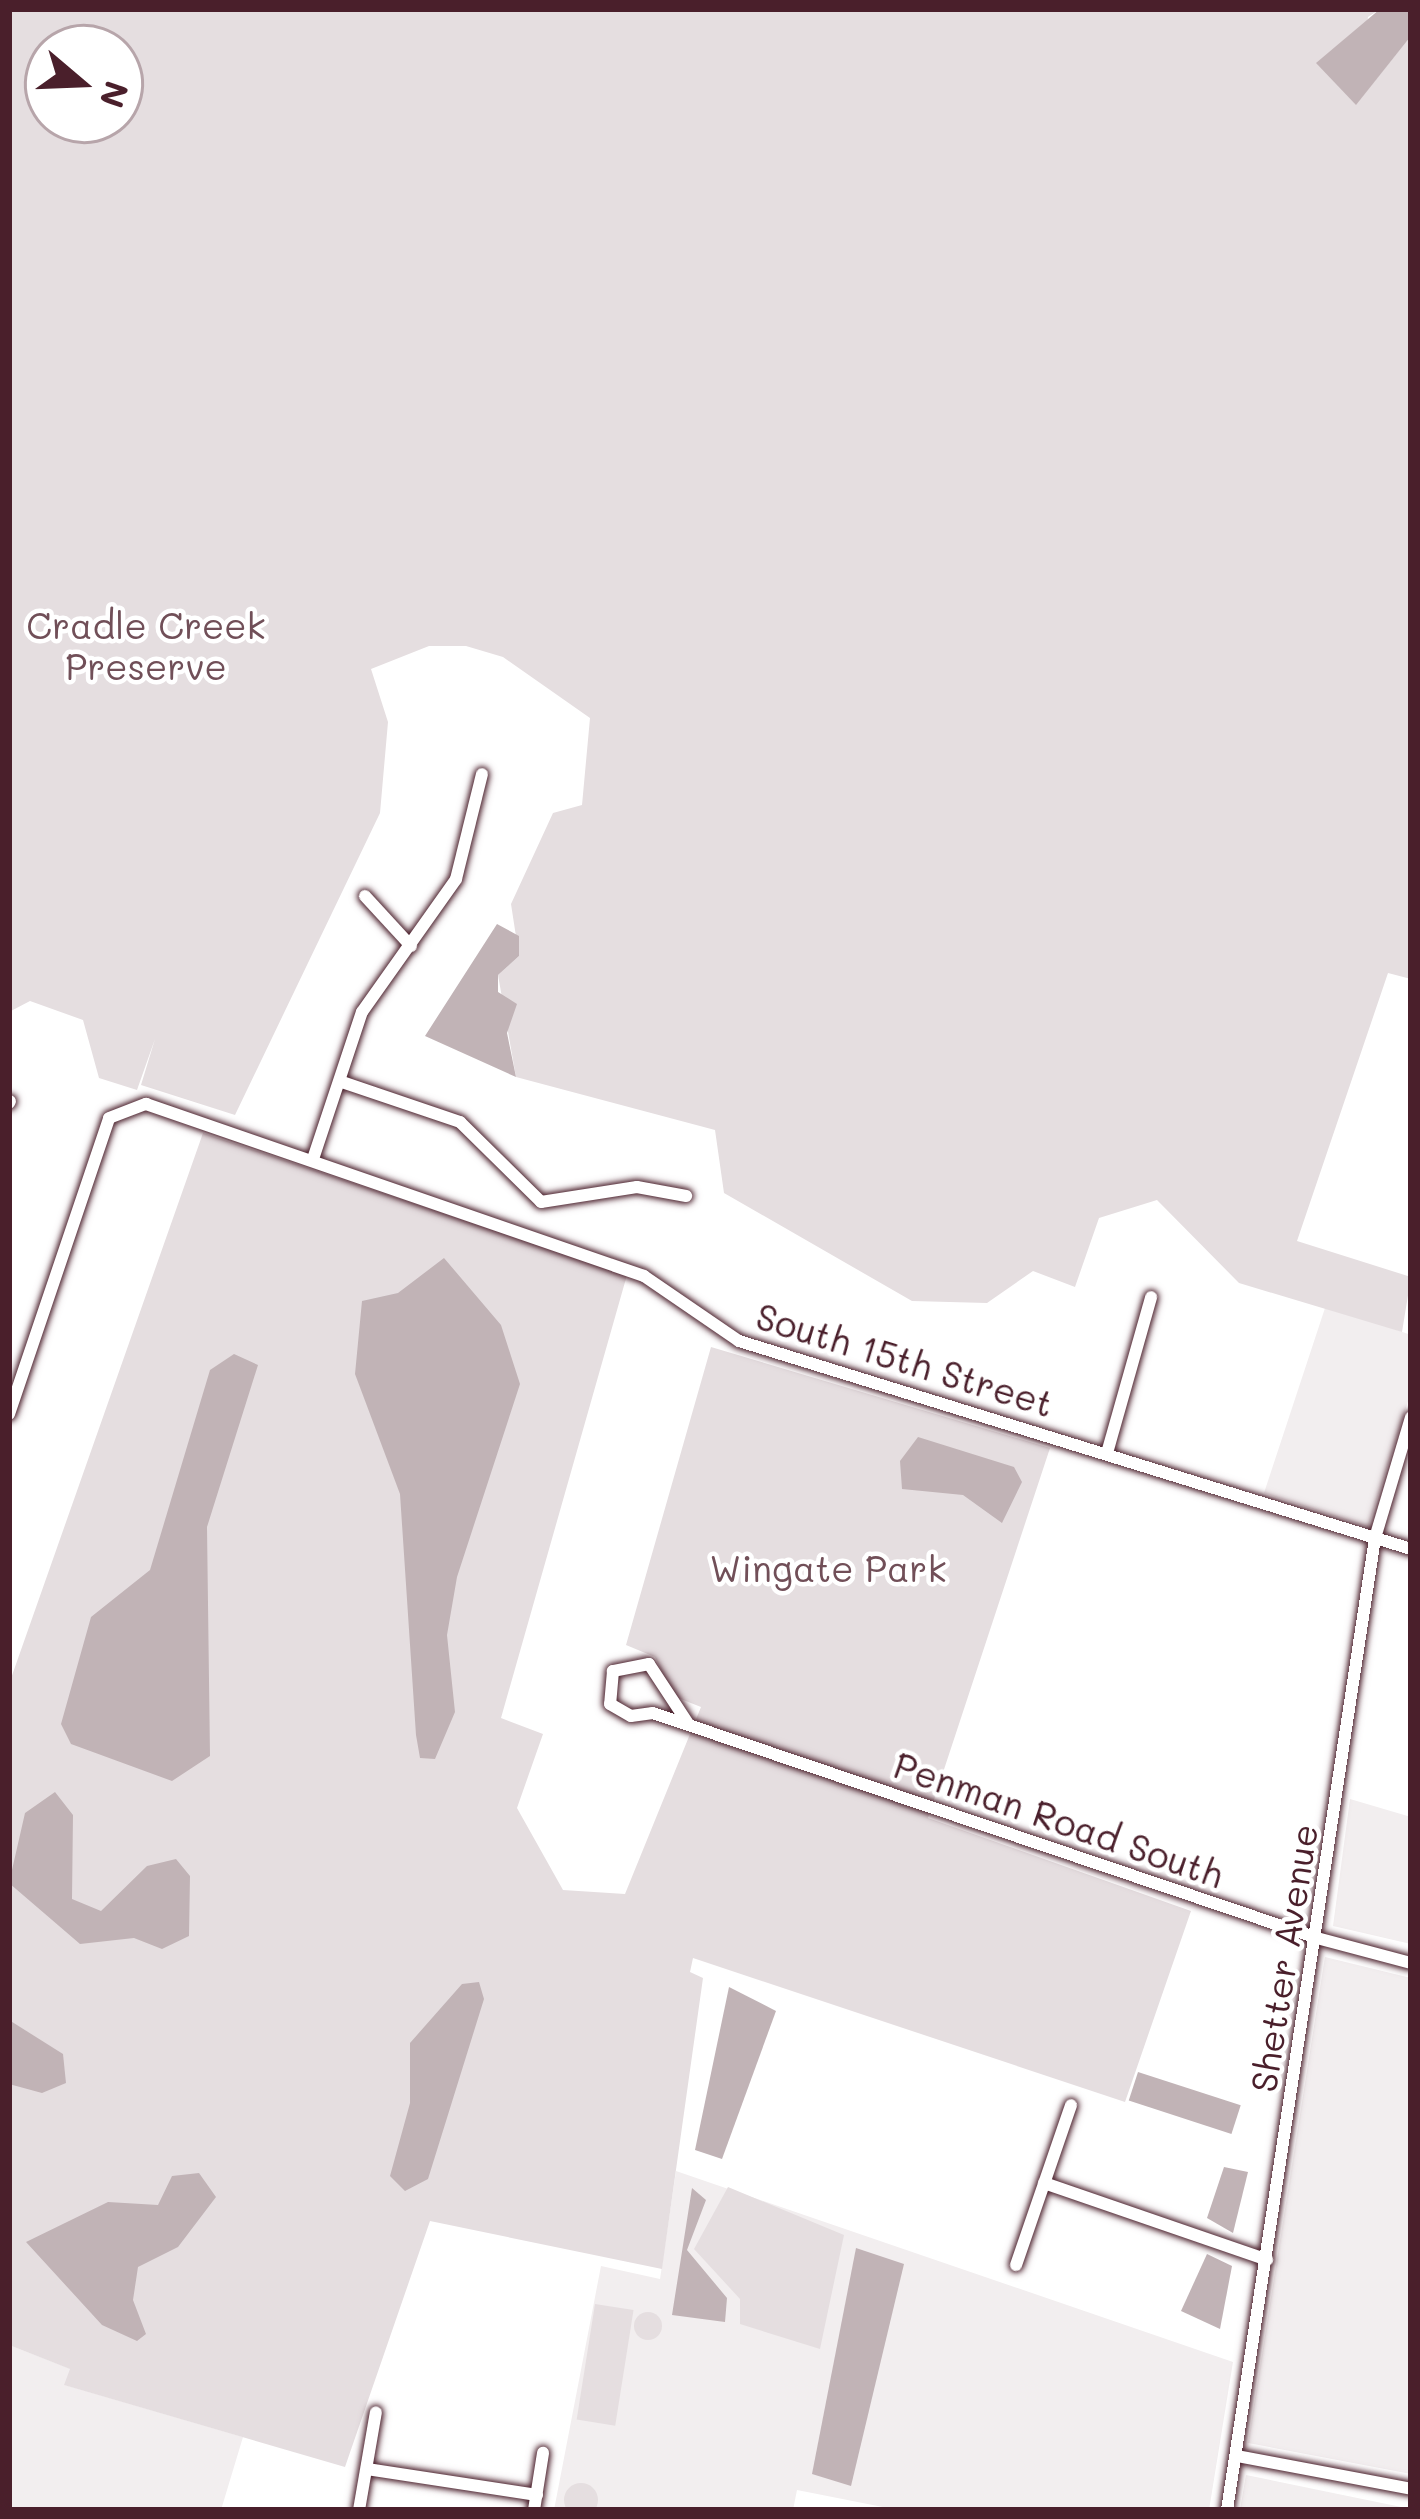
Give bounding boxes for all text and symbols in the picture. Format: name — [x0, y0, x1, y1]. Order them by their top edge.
north arrow — [24, 24, 144, 144]
text: N — [91, 76, 140, 114]
park label: Cradle Creek Preserve — [26, 602, 266, 687]
street label: South 15th Street — [751, 1293, 1059, 1425]
park label: Wingate Park — [709, 1546, 947, 1590]
street label: Penman Road South — [889, 1742, 1229, 1896]
street label: Shetter Avenue — [1240, 1821, 1326, 2095]

